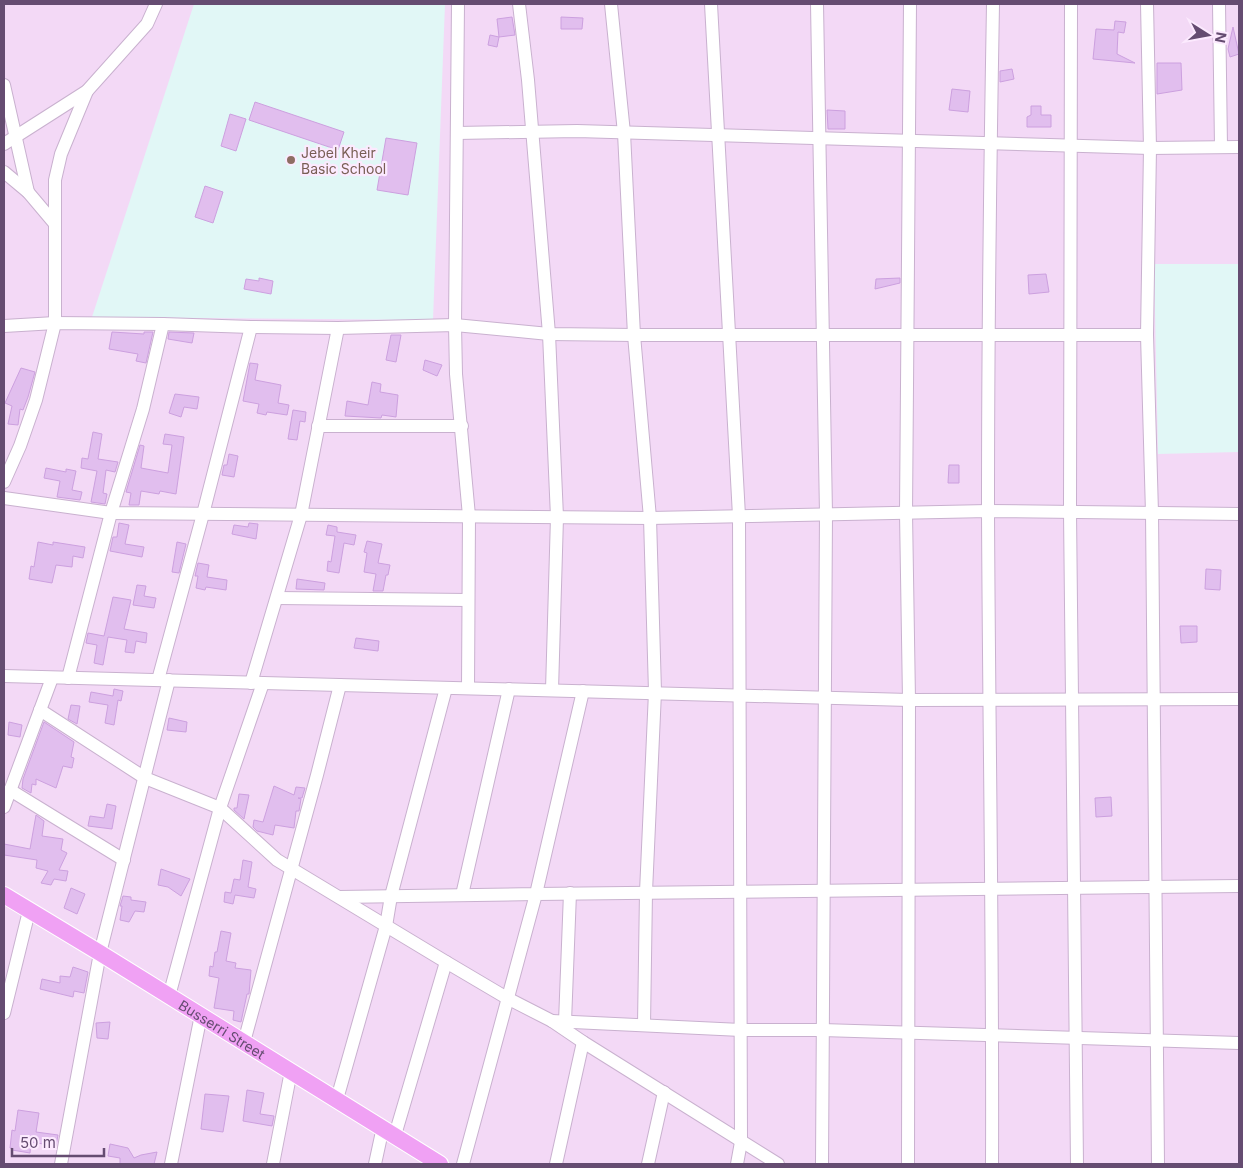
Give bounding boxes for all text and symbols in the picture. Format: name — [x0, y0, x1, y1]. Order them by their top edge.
north arrow — [1183, 10, 1233, 60]
text: N — [1212, 31, 1231, 44]
place label: Jebel Kheir Basic School — [301, 144, 386, 177]
marker: Jebel Kheir Basic School — [285, 154, 297, 166]
street label: Busserri Street — [176, 996, 269, 1062]
scale bar — [12, 1126, 105, 1158]
text: 50 m — [20, 1133, 56, 1152]

